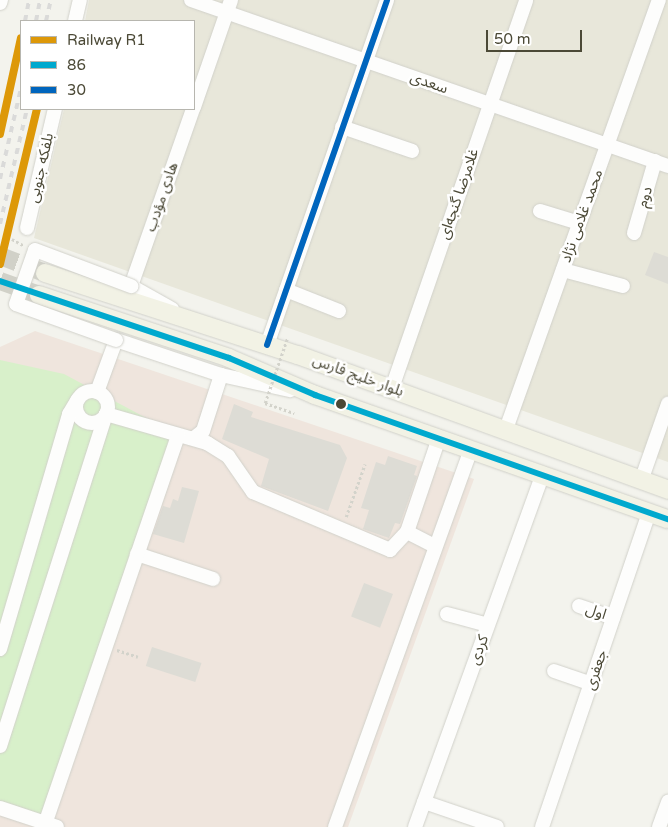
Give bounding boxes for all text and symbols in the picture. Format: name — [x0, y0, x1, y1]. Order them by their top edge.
legend — [20, 20, 195, 110]
scale bar — [488, 20, 584, 52]
text: 50 m — [494, 30, 531, 48]
text: Railway R1 — [67, 31, 146, 49]
text: 86 — [67, 56, 86, 74]
street label: سعدی — [408, 68, 450, 98]
text: 30 — [67, 81, 86, 99]
street label: بلفکه جنوبی — [24, 131, 58, 205]
street label: غلامرضا گنجه‌ای — [435, 146, 483, 242]
street label: هادی مؤدب — [142, 160, 182, 234]
street label: محمد غلامی نژاد — [557, 167, 607, 265]
street label: دوم — [633, 184, 657, 210]
street label: بلوار خلیج فارس — [310, 351, 406, 401]
unlabelled marker — [336, 399, 346, 409]
street label: اول — [583, 600, 609, 624]
street label: کردی — [465, 633, 493, 667]
street label: جعفری — [581, 647, 611, 693]

